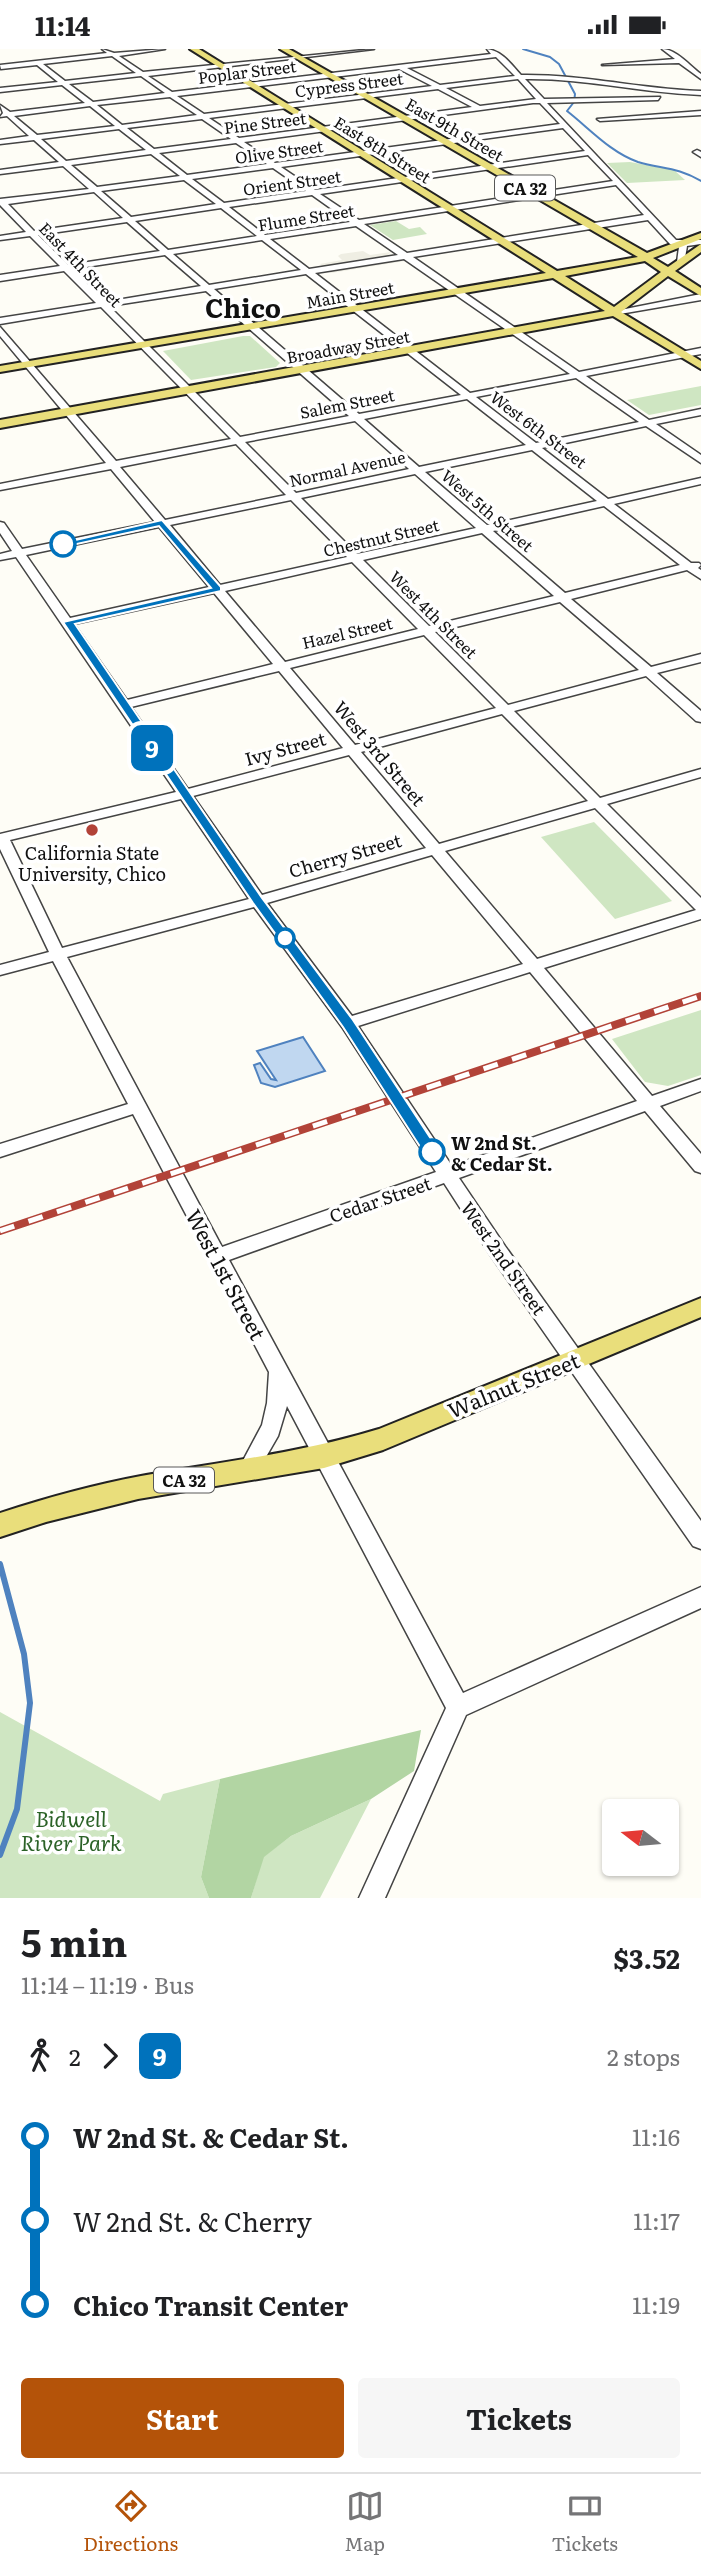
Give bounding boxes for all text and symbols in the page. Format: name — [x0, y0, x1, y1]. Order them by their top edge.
text: 11:14 — [35, 5, 91, 44]
street label: Poplar Street — [196, 53, 298, 89]
street label: Cypress Street — [294, 65, 405, 103]
street label: East 9th Street — [401, 91, 509, 167]
street label: Pine Street — [222, 105, 308, 139]
street label: East 8th Street — [330, 110, 437, 189]
street label: Olive Street — [233, 133, 325, 169]
street label: Orient Street — [241, 163, 343, 201]
road number: CA 32 — [495, 176, 555, 201]
street label: Flume Street — [256, 197, 357, 236]
street label: East 4th Street — [34, 216, 128, 312]
street label: Main Street — [304, 274, 397, 314]
district label: Chico — [205, 287, 281, 326]
street label: Broadway Street — [284, 323, 412, 369]
street label: Salem Street — [298, 382, 397, 424]
street label: West 6th Street — [486, 385, 593, 474]
street label: Normal Avenue — [287, 444, 407, 492]
street label: West 5th Street — [437, 463, 540, 557]
street label: Chestnut Street — [321, 512, 442, 562]
unlabelled marker — [50, 531, 76, 557]
street label: West 4th Street — [385, 565, 484, 664]
street label: Hazel Street — [299, 610, 395, 654]
street label: West 3rd Street — [328, 694, 433, 812]
street label: Ivy Street — [242, 724, 329, 772]
line badge: 9 — [129, 725, 175, 771]
text: 9 — [145, 730, 159, 765]
marker: California State University, Chico — [84, 822, 100, 838]
street label: Cherry Street — [286, 826, 405, 884]
place label: California State University, Chico — [18, 839, 166, 887]
unlabelled marker — [275, 928, 295, 948]
place label: W 2nd St. & Cedar St. — [451, 1129, 553, 1177]
marker: W 2nd St. & Cedar St. — [419, 1139, 445, 1165]
street label: Cedar Street — [325, 1169, 435, 1229]
street label: West 2nd Street — [455, 1196, 554, 1321]
street label: West 1st Street — [179, 1203, 275, 1345]
street label: Walnut Street — [442, 1343, 584, 1425]
road number: CA 32 — [154, 1467, 214, 1492]
north arrow — [602, 1799, 679, 1876]
map controls — [602, 1799, 679, 1876]
park label: Bidwell River Park — [20, 1802, 122, 1857]
text: 5 min — [21, 1912, 127, 1969]
text: $3.52 — [614, 1938, 680, 1977]
text: 11:14 – 11:19 · Bus — [21, 1967, 194, 2001]
icon: walk — [21, 2037, 59, 2075]
icon: forward — [91, 2037, 129, 2075]
text: 9 — [153, 2038, 167, 2073]
text: 2 — [69, 2039, 81, 2073]
text: 2 stops — [607, 2039, 680, 2073]
text: W 2nd St. & Cedar St. — [73, 2117, 349, 2156]
text: 11:16 — [632, 2119, 680, 2153]
text: W 2nd St. & Cherry — [73, 2201, 312, 2240]
text: 11:17 — [633, 2203, 680, 2237]
text: Chico Transit Center — [73, 2285, 348, 2324]
text: 11:19 — [632, 2287, 680, 2321]
button: Start — [21, 2378, 344, 2458]
button: Tickets — [358, 2378, 680, 2458]
tab: Directions — [83, 2487, 178, 2557]
tab: Map — [345, 2487, 385, 2557]
tab: Tickets — [551, 2487, 618, 2557]

